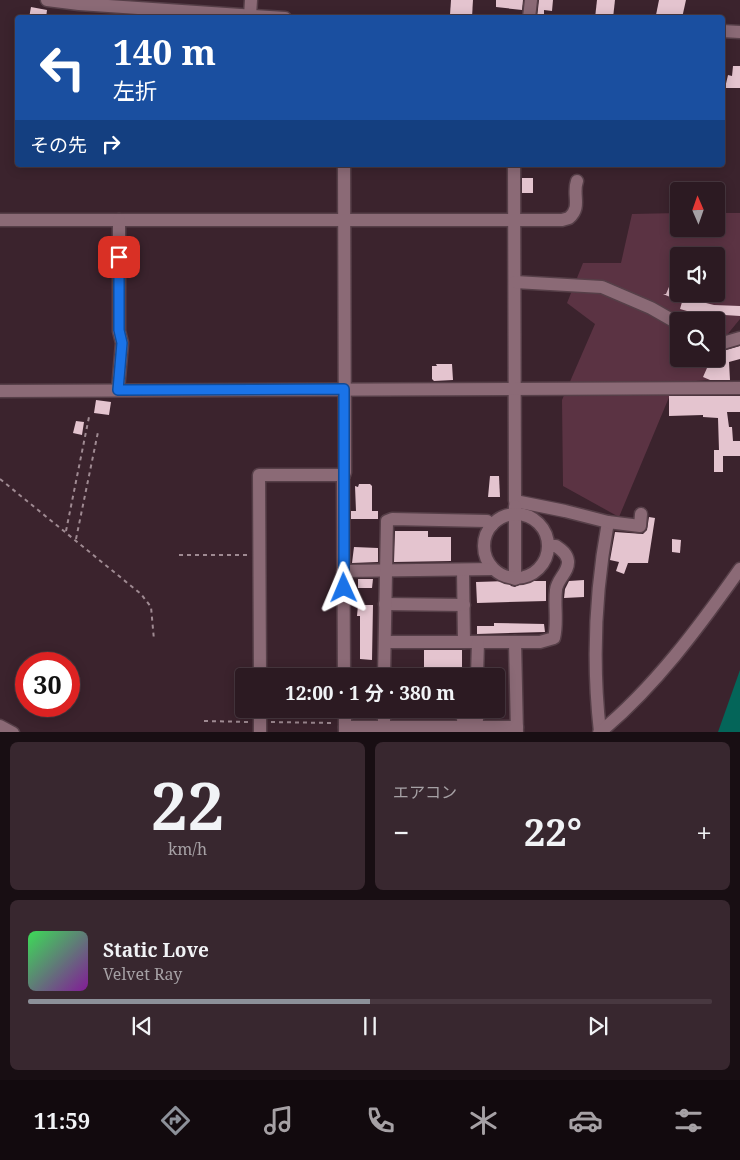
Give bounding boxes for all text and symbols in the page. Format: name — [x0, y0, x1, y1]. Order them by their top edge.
text: 140 m — [113, 28, 216, 75]
icon: left — [30, 35, 95, 100]
text: 左折 — [113, 75, 157, 105]
icon: right — [97, 130, 125, 158]
text: その先 — [30, 132, 87, 158]
north arrow — [670, 182, 725, 238]
map controls — [670, 182, 725, 367]
pin — [98, 236, 140, 278]
icon: arrive — [105, 243, 133, 271]
button: sound — [670, 247, 725, 302]
button: search — [670, 312, 725, 367]
position arrow — [317, 561, 369, 613]
speed limit sign: 30 — [15, 652, 80, 717]
text: 12:00 · 1 分 · 380 m — [285, 680, 455, 706]
text: 22 — [151, 761, 224, 849]
text: エアコン — [393, 781, 457, 803]
text: 22° — [524, 805, 582, 857]
text: − — [393, 813, 409, 851]
text: + — [696, 813, 712, 851]
text: km/h — [168, 838, 207, 860]
text: Static Love — [103, 937, 209, 963]
text: Velvet Ray — [103, 963, 182, 985]
icon: previous — [128, 1012, 156, 1040]
icon: pause — [356, 1012, 384, 1040]
icon: next — [584, 1012, 612, 1040]
icon: directions — [158, 1103, 193, 1138]
icon: music — [261, 1103, 296, 1138]
icon: phone — [363, 1103, 398, 1138]
icon: climate — [466, 1103, 501, 1138]
icon: car — [568, 1103, 603, 1138]
icon: filters — [671, 1103, 706, 1138]
text: 11:59 — [34, 1105, 90, 1135]

